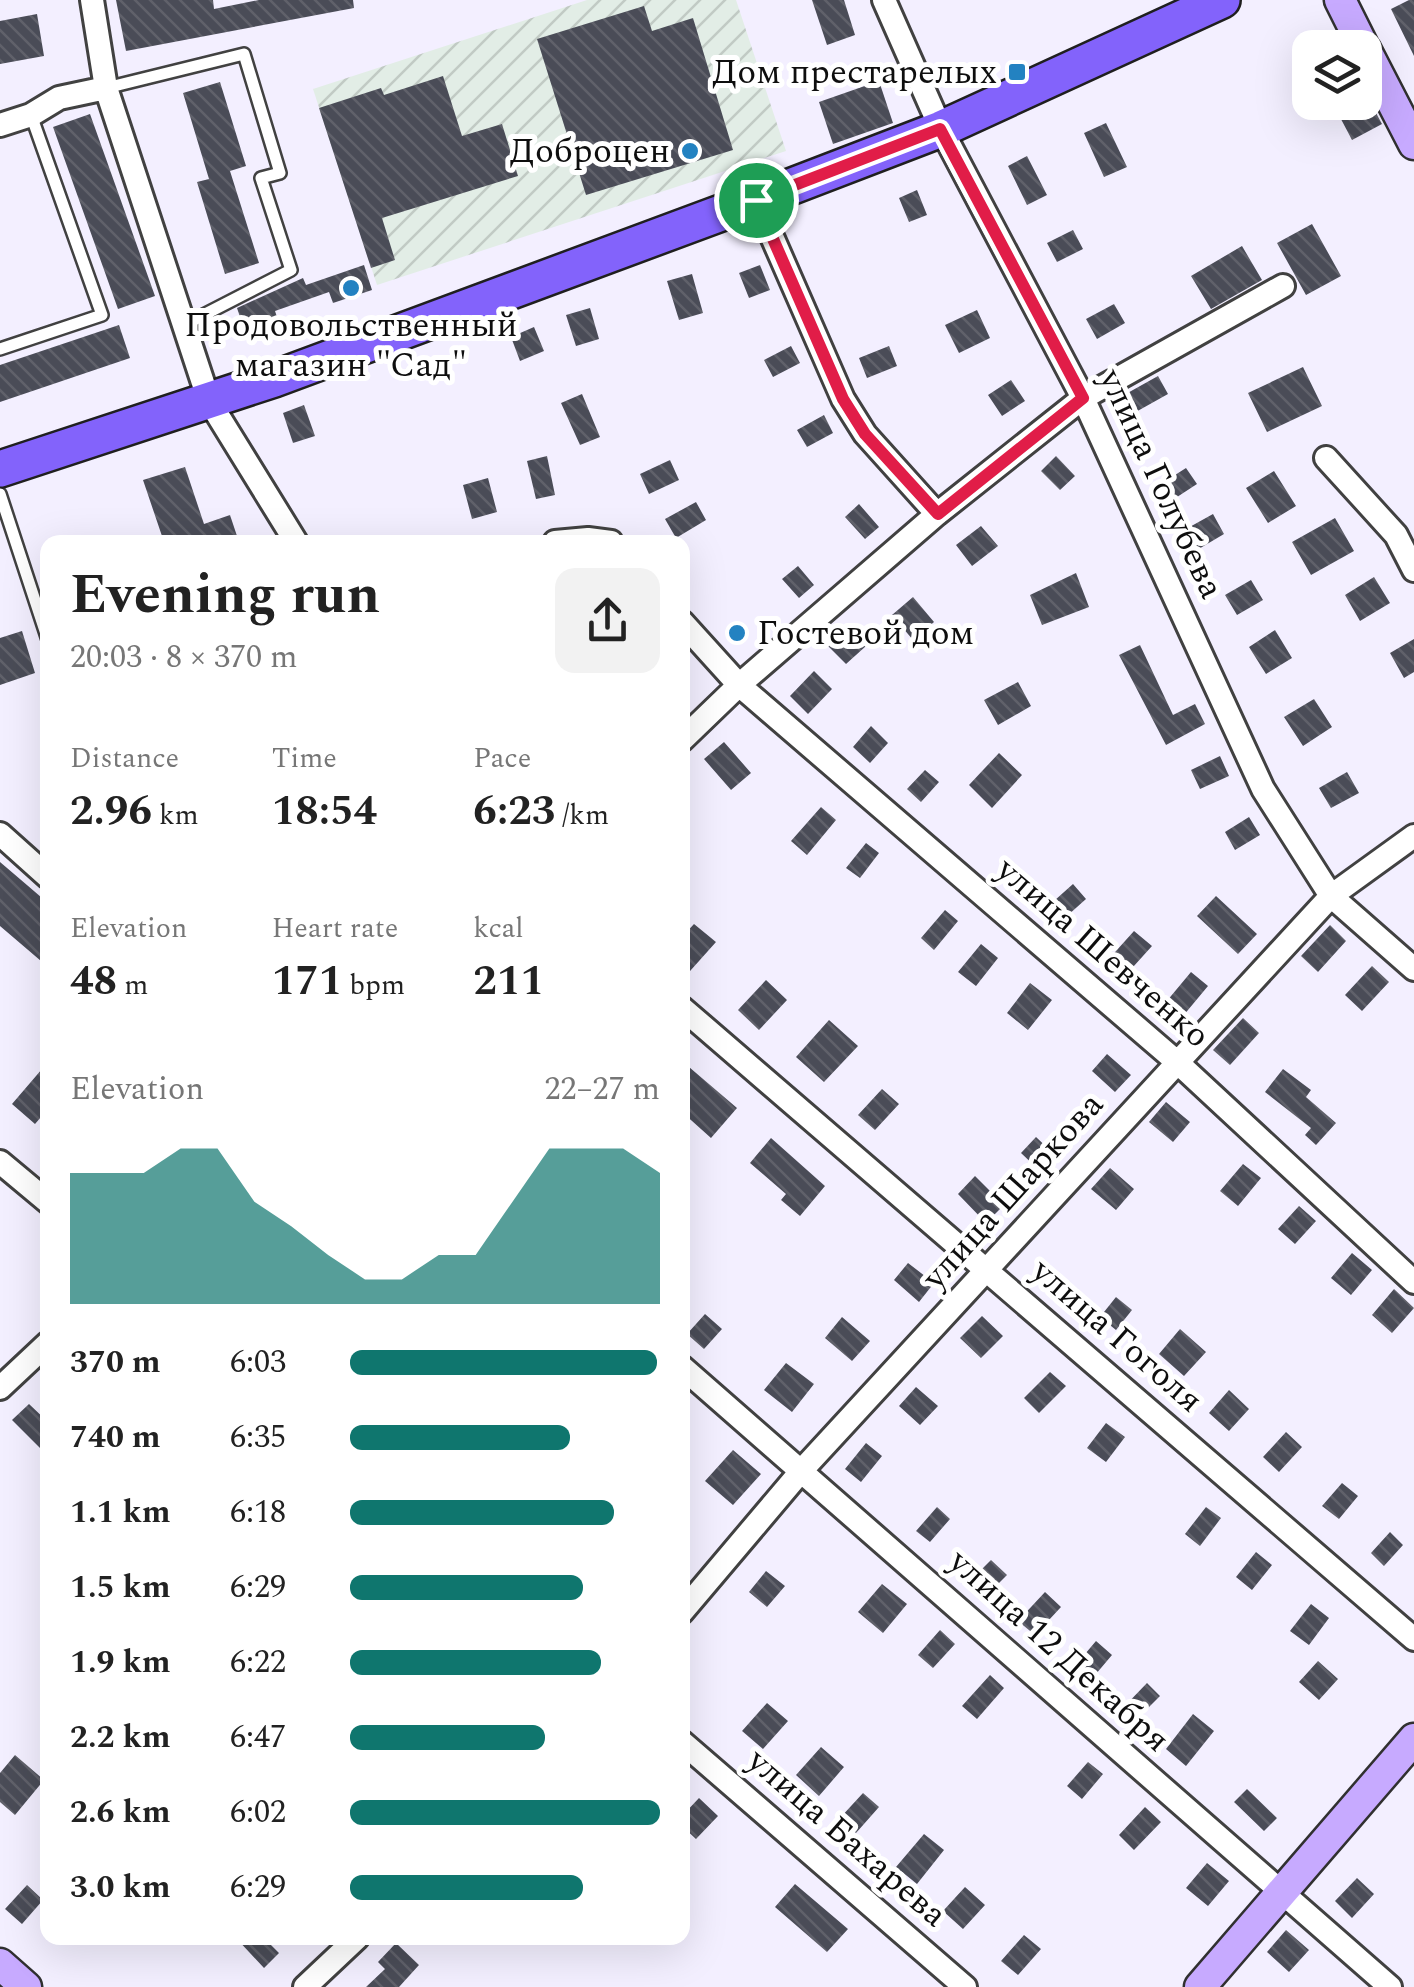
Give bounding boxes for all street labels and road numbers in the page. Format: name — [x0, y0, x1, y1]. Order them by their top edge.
street label: улица Голубева — [1084, 360, 1237, 608]
street label: улица Шевченко — [983, 844, 1222, 1061]
street label: улица Шаркова — [909, 1080, 1117, 1303]
street label: улица Гоголя — [1018, 1245, 1215, 1426]
street label: улица 12 Декабря — [935, 1536, 1182, 1765]
street label: улица Бахарева — [734, 1735, 959, 1940]

